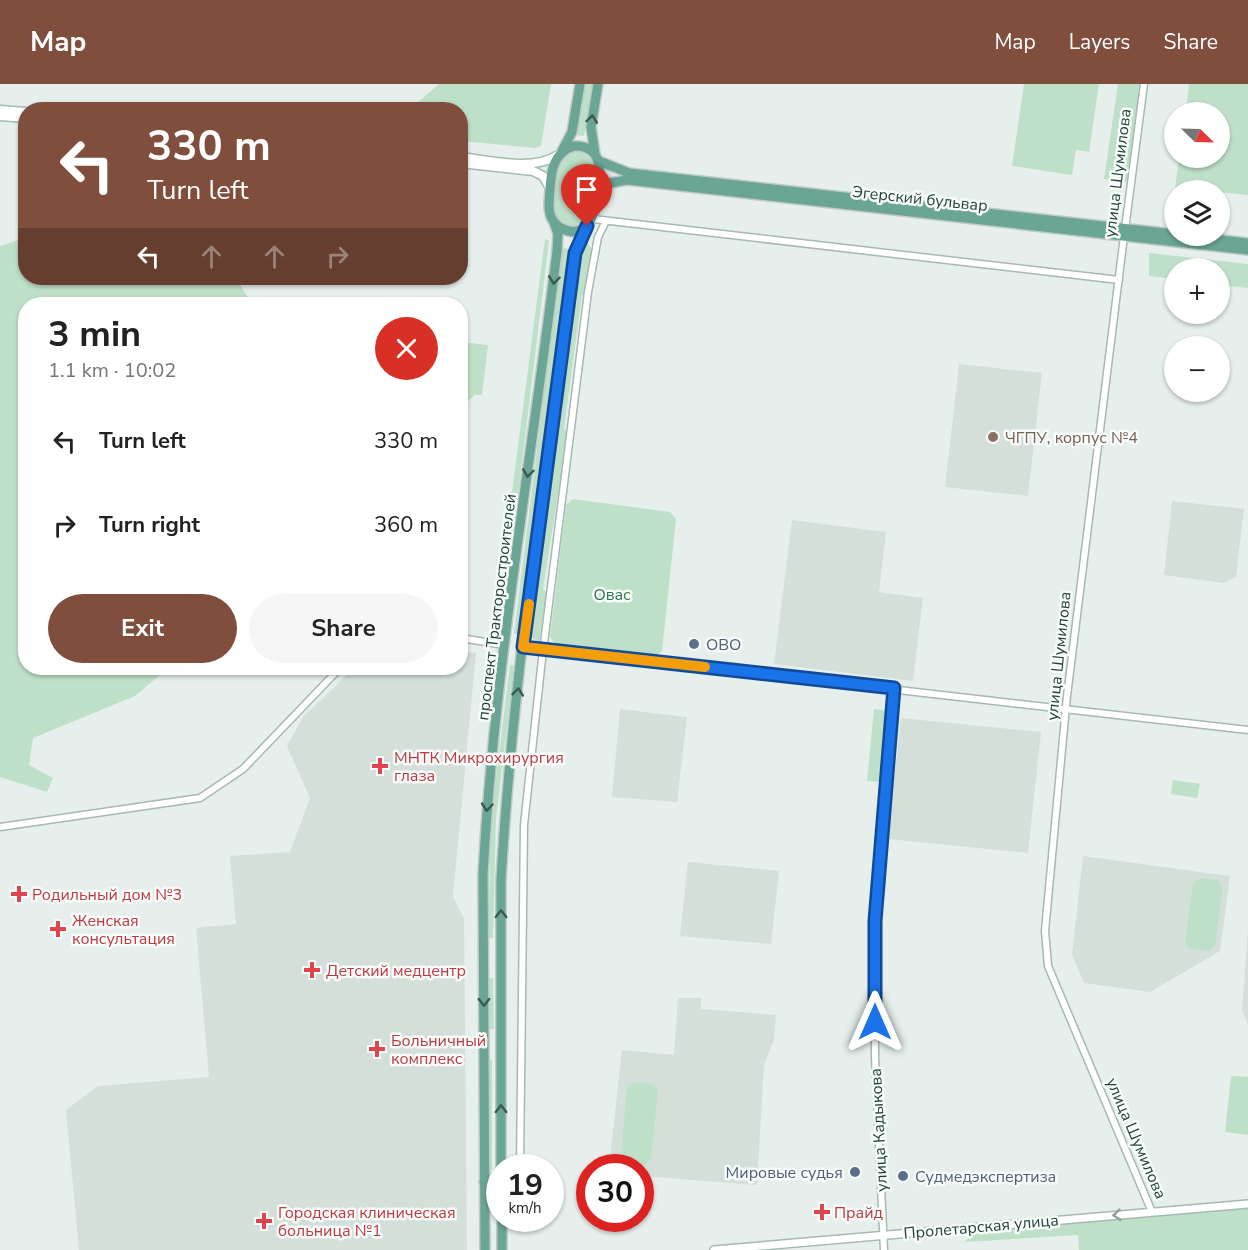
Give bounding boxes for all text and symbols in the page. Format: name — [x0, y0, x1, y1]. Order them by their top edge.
text: Map — [30, 23, 86, 61]
text: Map — [994, 28, 1036, 56]
text: Layers — [1069, 28, 1130, 56]
text: Share — [1163, 28, 1218, 56]
north arrow — [1164, 102, 1230, 168]
map controls — [1164, 102, 1230, 402]
street label: улица Шумилова — [1099, 108, 1137, 239]
one-way arrow — [586, 115, 598, 124]
text: 330 m — [147, 118, 271, 175]
icon: left — [48, 126, 126, 204]
pin — [561, 164, 612, 226]
text: Turn left — [147, 172, 248, 209]
icon: arrive — [570, 173, 603, 206]
button: layers — [1164, 180, 1230, 246]
street label: Эгерский бульвар — [851, 181, 989, 217]
icon: left — [132, 240, 165, 273]
icon: ahead — [195, 240, 228, 273]
icon: ahead — [258, 240, 291, 273]
icon: right — [321, 240, 354, 273]
button: + — [1164, 258, 1230, 324]
one-way arrow — [548, 275, 561, 284]
text: 3 min — [48, 310, 141, 359]
button: close — [375, 317, 438, 380]
button: − — [1164, 336, 1230, 402]
text: 1.1 km · 10:02 — [48, 357, 176, 384]
icon: left — [48, 425, 81, 458]
text: Turn left — [99, 426, 186, 456]
text: 330 m — [374, 426, 438, 456]
place label: ЧГПУ, корпус №4 — [1005, 427, 1138, 449]
marker: ЧГПУ, корпус №4 — [986, 430, 1000, 444]
one-way arrow — [523, 468, 535, 478]
street label: проспект Тракторостроителей — [472, 493, 522, 722]
icon: right — [48, 509, 81, 542]
text: Turn right — [99, 510, 200, 540]
text: 360 m — [374, 510, 438, 540]
park label: Овас — [593, 584, 631, 606]
street label: улица Шумилова — [1041, 591, 1077, 722]
button: Exit — [48, 594, 237, 663]
button: Share — [249, 594, 438, 663]
place label: ОВО — [706, 634, 741, 656]
marker: ОВО — [687, 637, 701, 651]
one-way arrow — [511, 687, 524, 696]
place label: МНТК Микрохирургия глаза — [394, 747, 564, 787]
marker: МНТК Микрохирургия глаза — [371, 757, 389, 775]
one-way arrow — [481, 803, 494, 812]
place label: Родильный дом №3 — [32, 884, 182, 906]
marker: Родильный дом №3 — [10, 885, 28, 903]
one-way arrow — [495, 909, 507, 918]
place label: Женская консультация — [72, 910, 175, 950]
marker: Женская консультация — [49, 920, 67, 938]
place label: Детский медцентр — [326, 960, 466, 982]
marker: Детский медцентр — [303, 961, 321, 979]
position arrow — [843, 990, 907, 1054]
one-way arrow — [478, 998, 490, 1007]
place label: Больничный комплекс — [391, 1030, 486, 1070]
marker: Больничный комплекс — [368, 1040, 386, 1058]
street label: улица Кадыкова — [865, 1068, 893, 1192]
street label: улица Шумилова — [1101, 1074, 1172, 1202]
one-way arrow — [495, 1104, 507, 1113]
speed limit sign: 30 — [576, 1154, 654, 1232]
place label: Мировые судья — [726, 1162, 843, 1184]
text: 19 — [507, 1165, 543, 1206]
marker: Мировые судья — [848, 1165, 862, 1179]
place label: Судмедэкспертиза — [915, 1166, 1056, 1188]
marker: Судмедэкспертиза — [896, 1169, 910, 1183]
text: km/h — [508, 1198, 542, 1218]
place label: Городская клиническая больница №1 — [278, 1202, 456, 1242]
place label: Прайд — [834, 1202, 884, 1224]
marker: Прайд — [815, 1205, 829, 1219]
one-way arrow — [1112, 1208, 1121, 1221]
street label: Пролетарская улица — [903, 1209, 1060, 1245]
marker: Городская клиническая больница №1 — [255, 1212, 273, 1230]

